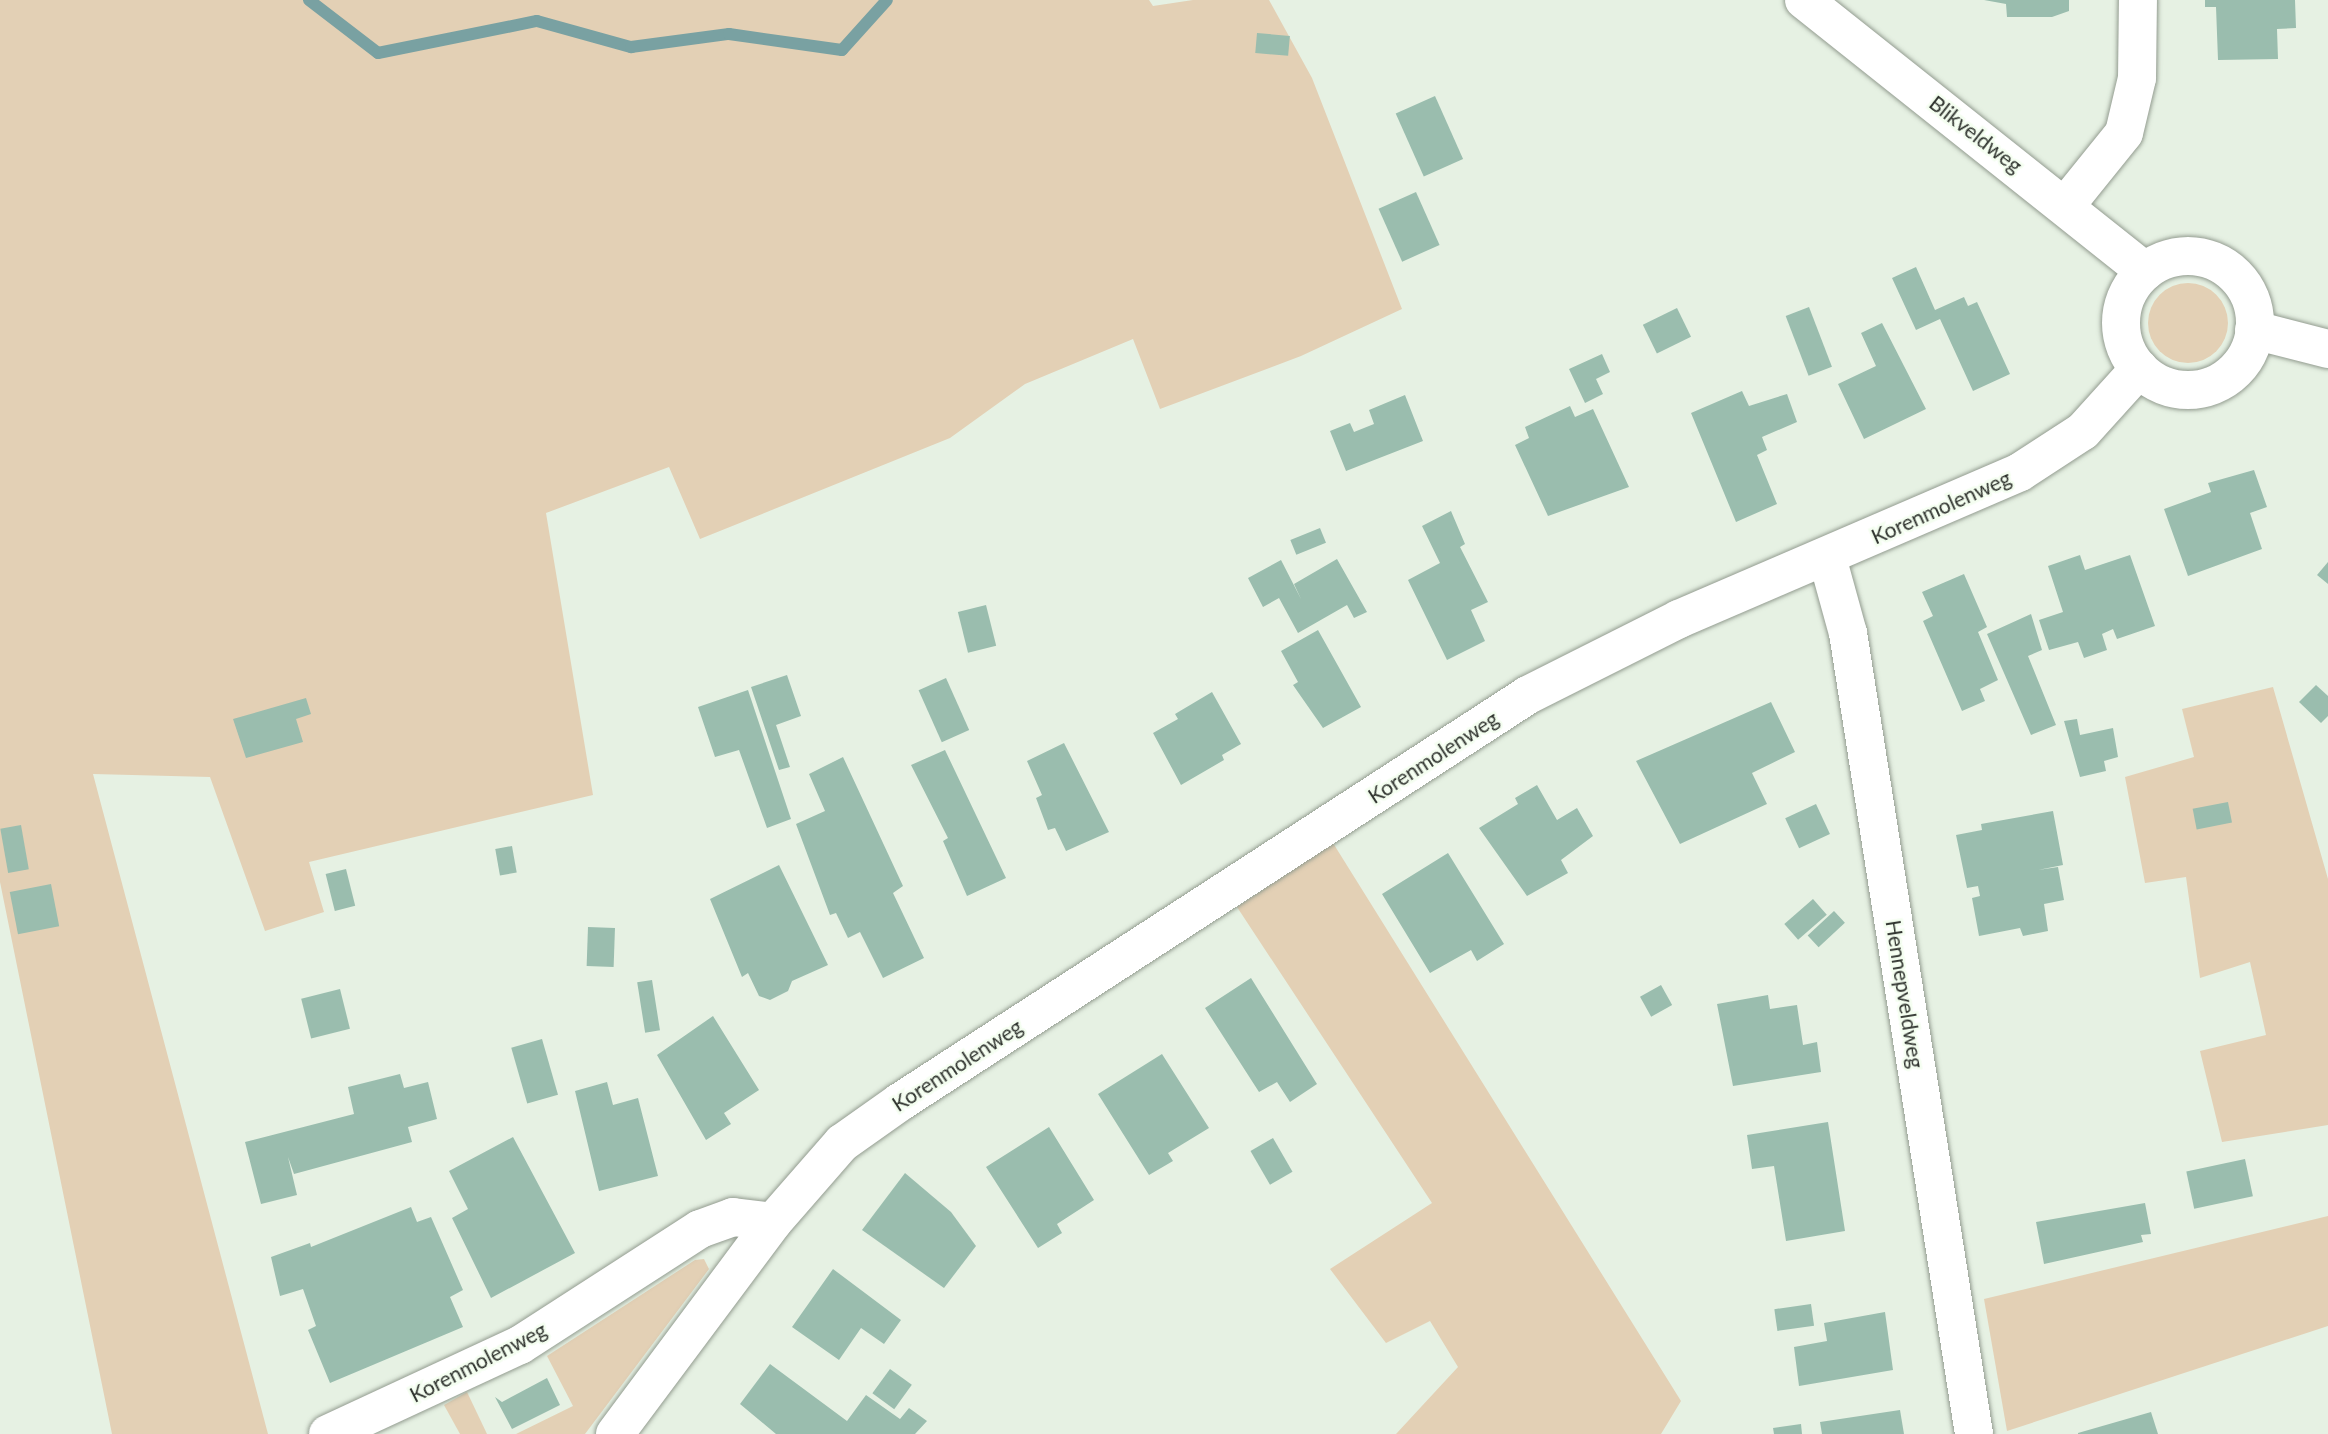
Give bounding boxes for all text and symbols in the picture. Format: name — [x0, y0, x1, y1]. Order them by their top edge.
street label: Blikveldweg — [1925, 90, 2027, 178]
street label: Korenmolenweg — [1867, 465, 2015, 549]
street label: Korenmolenweg — [1363, 706, 1503, 808]
street label: Hennepveldweg — [1881, 918, 1929, 1070]
street label: Korenmolenweg — [887, 1014, 1027, 1116]
street label: Korenmolenweg — [405, 1317, 551, 1407]

